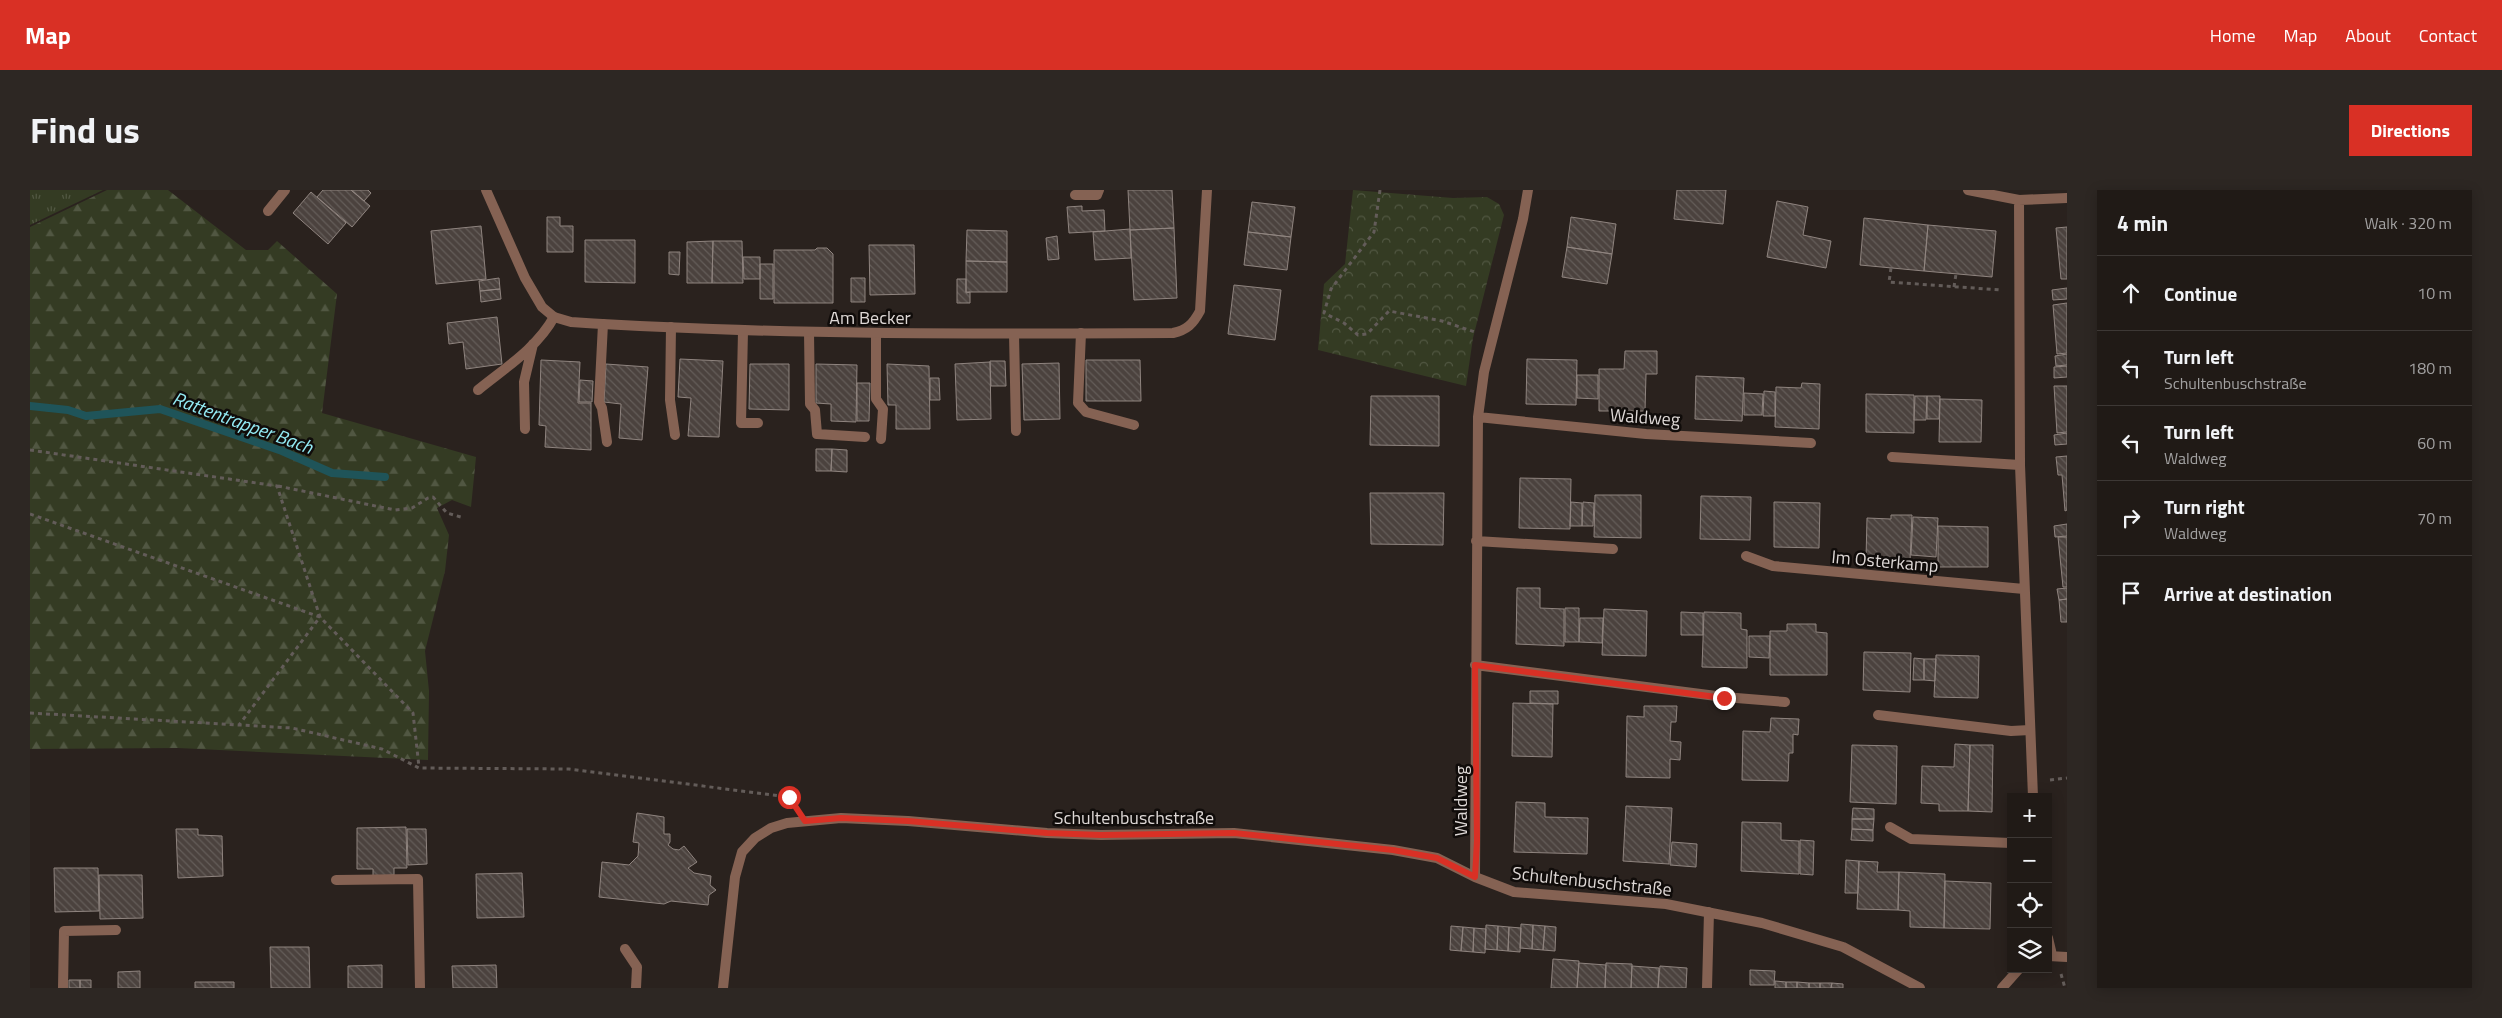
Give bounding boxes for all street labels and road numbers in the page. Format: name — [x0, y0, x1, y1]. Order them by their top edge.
street label: Am Becker — [829, 304, 911, 331]
street label: Waldweg — [1609, 401, 1681, 433]
street label: Im Osterkamp — [1830, 543, 1940, 579]
street label: Waldweg — [1447, 766, 1474, 836]
street label: Schultenbuschstraße — [1054, 804, 1214, 831]
street label: Schultenbuschstraße — [1511, 859, 1673, 903]

